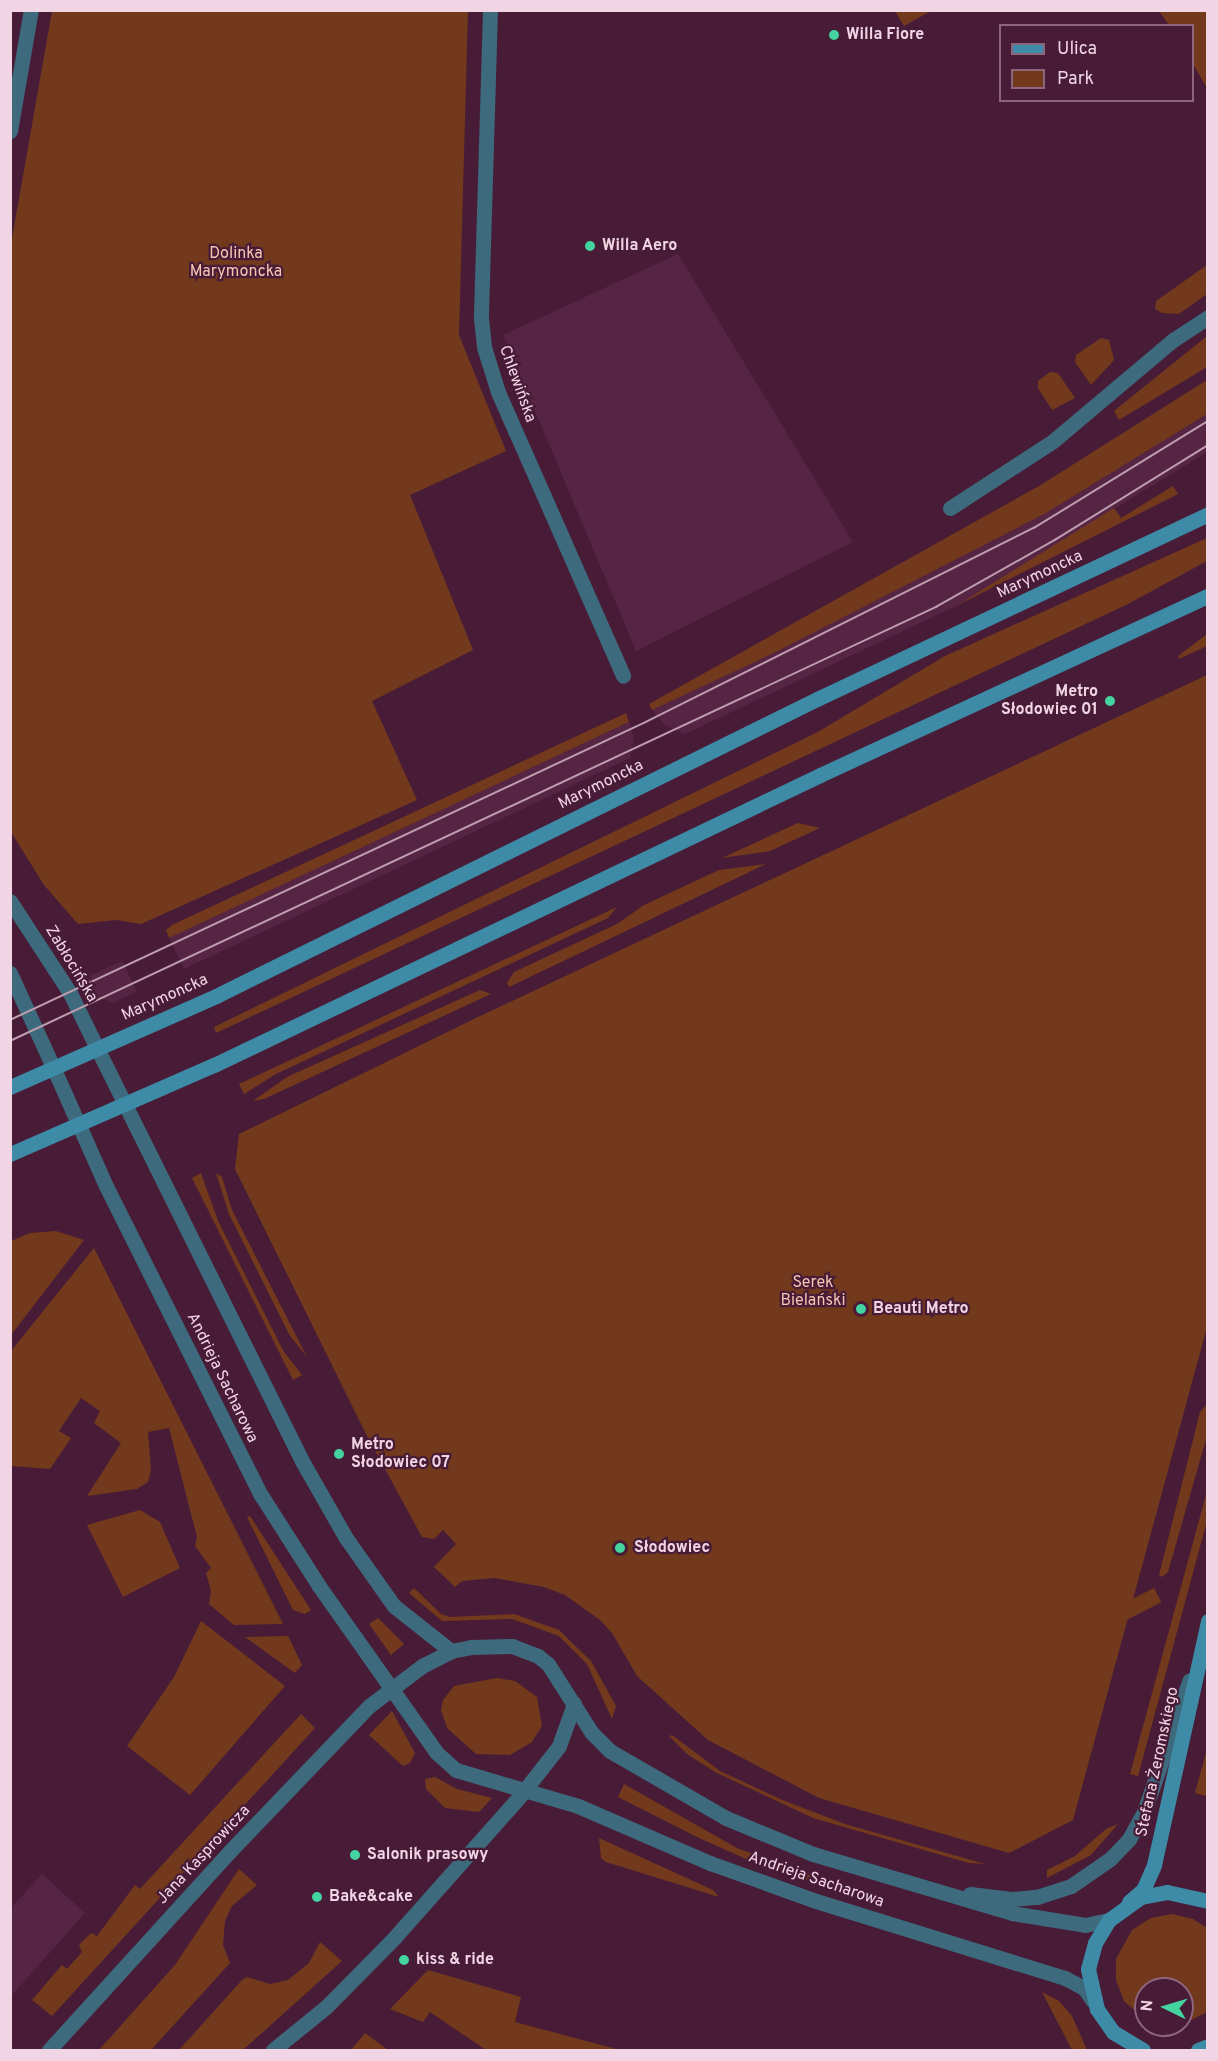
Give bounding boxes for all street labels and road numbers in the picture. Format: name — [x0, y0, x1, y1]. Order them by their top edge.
street label: Chlewińska — [494, 343, 540, 425]
street label: Marymoncka — [994, 547, 1086, 603]
street label: Marymoncka — [555, 756, 647, 814]
street label: Zabłocińska — [41, 922, 101, 1006]
street label: Marymoncka — [119, 970, 211, 1026]
street label: Andrieja Sacharowa — [182, 1310, 262, 1446]
street label: Stefana Żeromskiego — [1133, 1685, 1183, 1839]
street label: Jana Kasprowicza — [153, 1802, 255, 1908]
street label: Andrieja Sacharowa — [746, 1848, 886, 1912]

